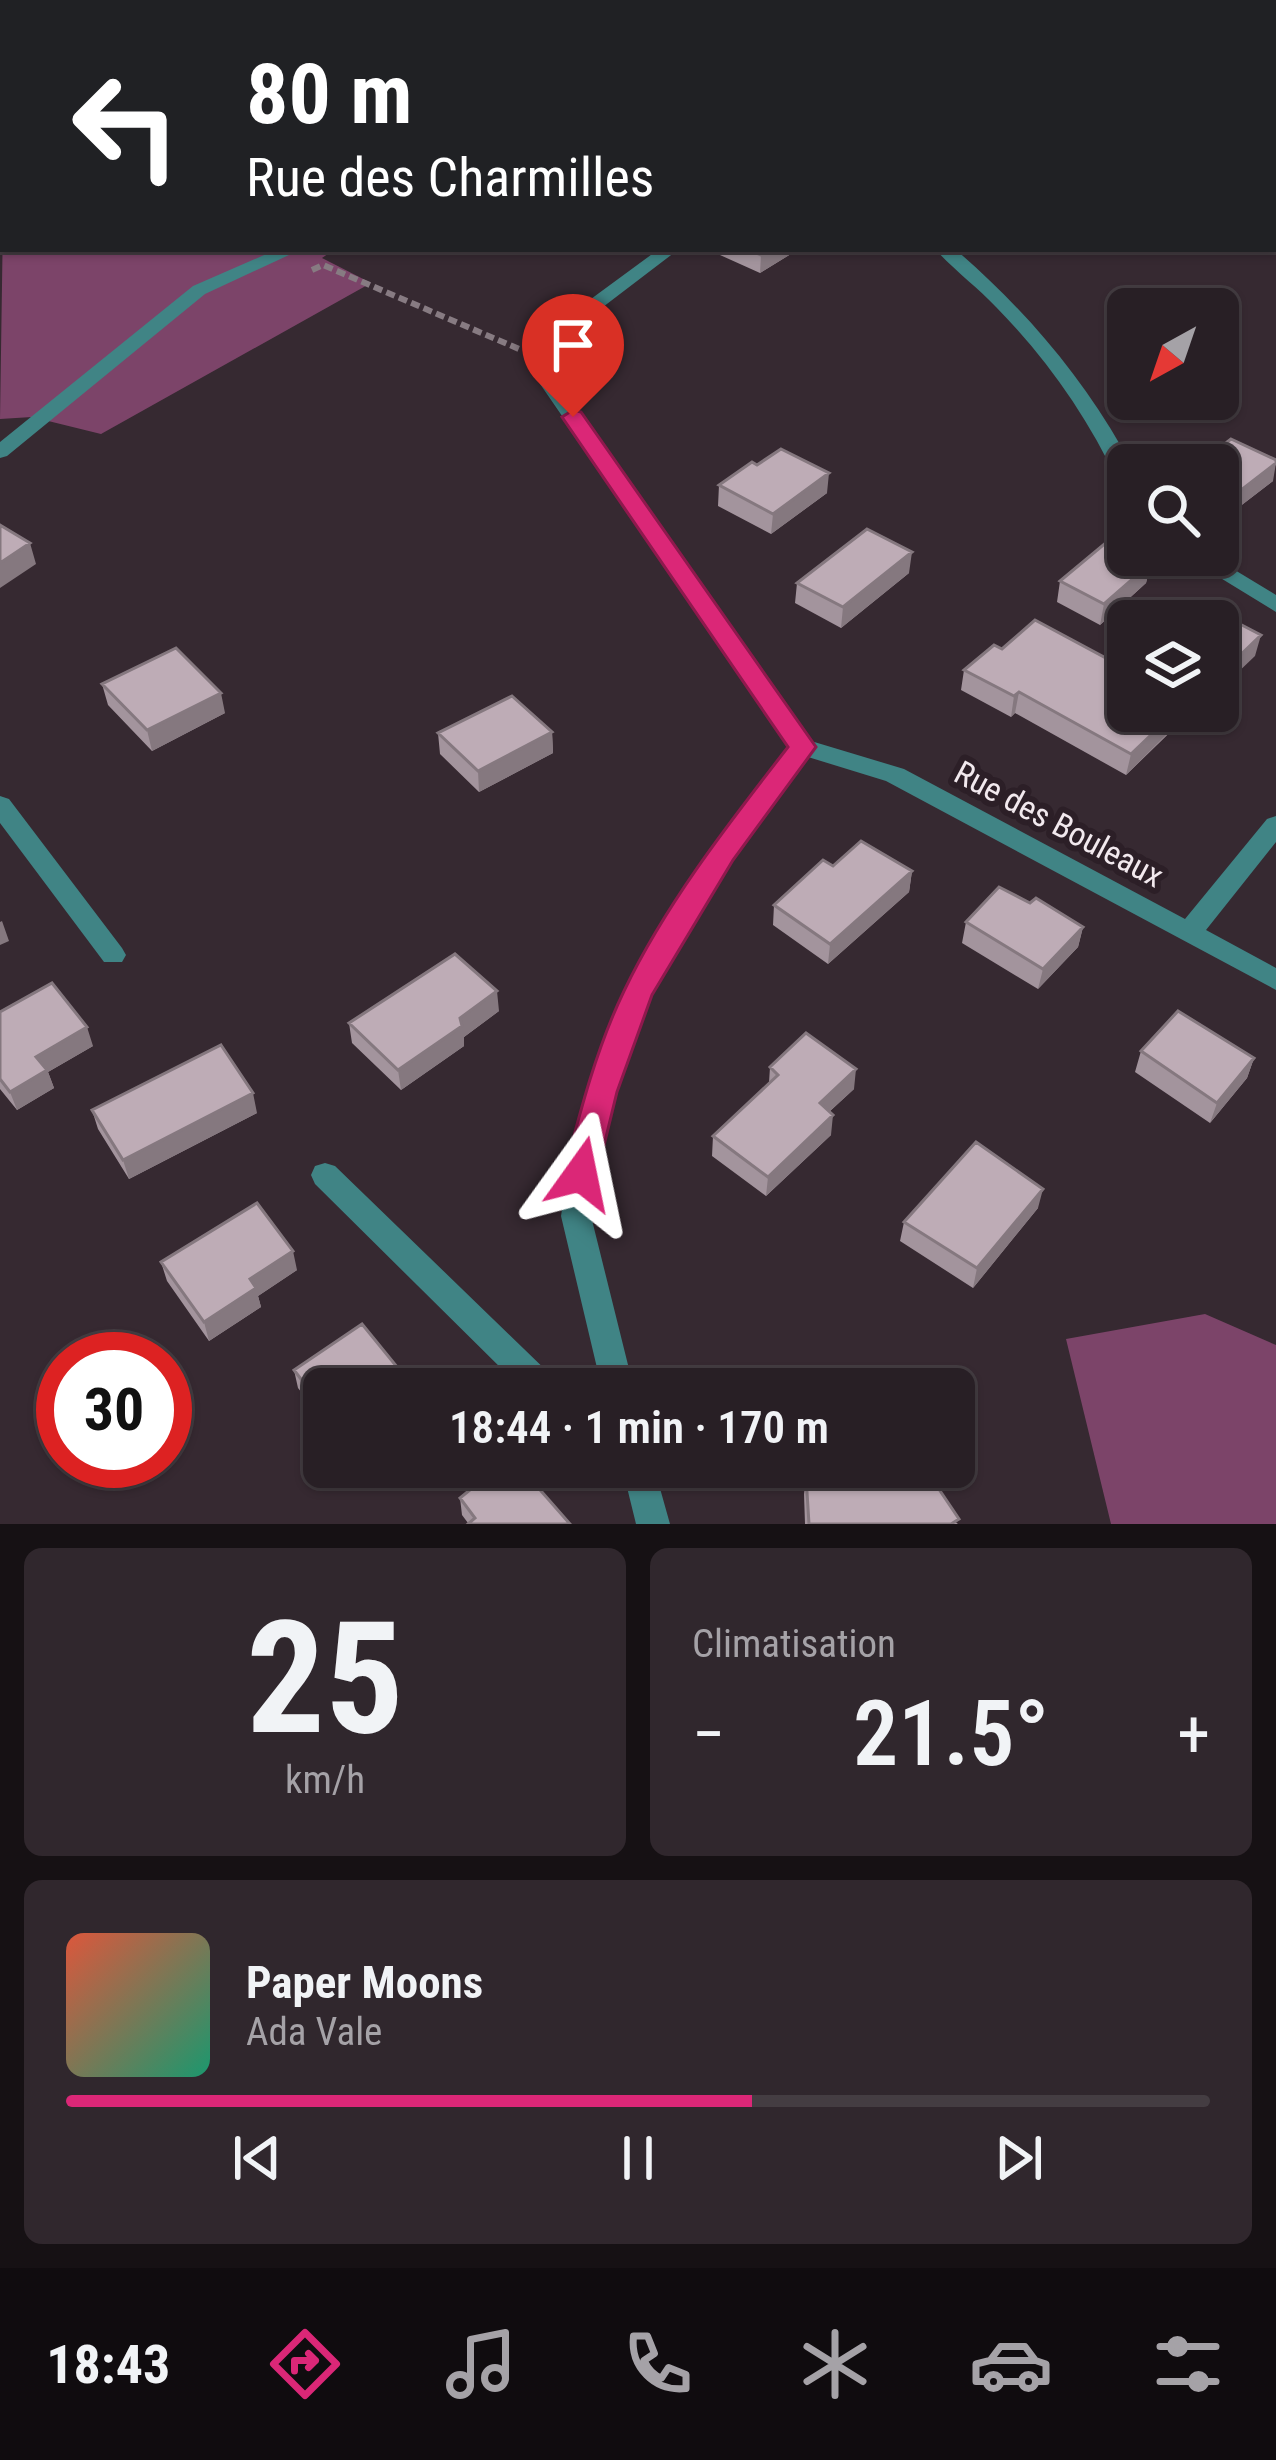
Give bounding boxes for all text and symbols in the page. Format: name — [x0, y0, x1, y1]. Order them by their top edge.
text: 80 m — [246, 45, 413, 144]
icon: left — [48, 48, 204, 204]
text: Rue des Charmilles — [246, 146, 654, 209]
north arrow — [1107, 288, 1239, 420]
map controls — [1107, 288, 1239, 732]
pin — [522, 294, 624, 417]
icon: arrive — [540, 312, 606, 378]
button: search — [1107, 444, 1239, 576]
button: layers — [1107, 600, 1239, 732]
street label: Rue des Bouleaux — [948, 753, 1170, 895]
position arrow — [518, 1111, 644, 1237]
speed limit sign: 30 — [36, 1332, 192, 1488]
text: 18:44 · 1 min · 170 m — [449, 1401, 829, 1454]
text: 25 — [246, 1587, 404, 1770]
text: Climatisation — [692, 1621, 896, 1667]
text: 21.5° — [853, 1682, 1049, 1787]
text: − — [692, 1696, 725, 1773]
text: + — [1177, 1696, 1210, 1773]
text: km/h — [285, 1757, 365, 1803]
text: Paper Moons — [246, 1956, 483, 2009]
text: Ada Vale — [246, 2009, 382, 2055]
icon: previous — [224, 2125, 290, 2191]
icon: pause — [605, 2125, 671, 2191]
icon: next — [986, 2125, 1052, 2191]
icon: directions — [263, 2322, 347, 2406]
icon: music — [439, 2322, 523, 2406]
icon: phone — [616, 2322, 700, 2406]
icon: climate — [793, 2322, 877, 2406]
icon: car — [969, 2322, 1053, 2406]
icon: filters — [1146, 2322, 1230, 2406]
text: 18:43 — [46, 2333, 170, 2396]

